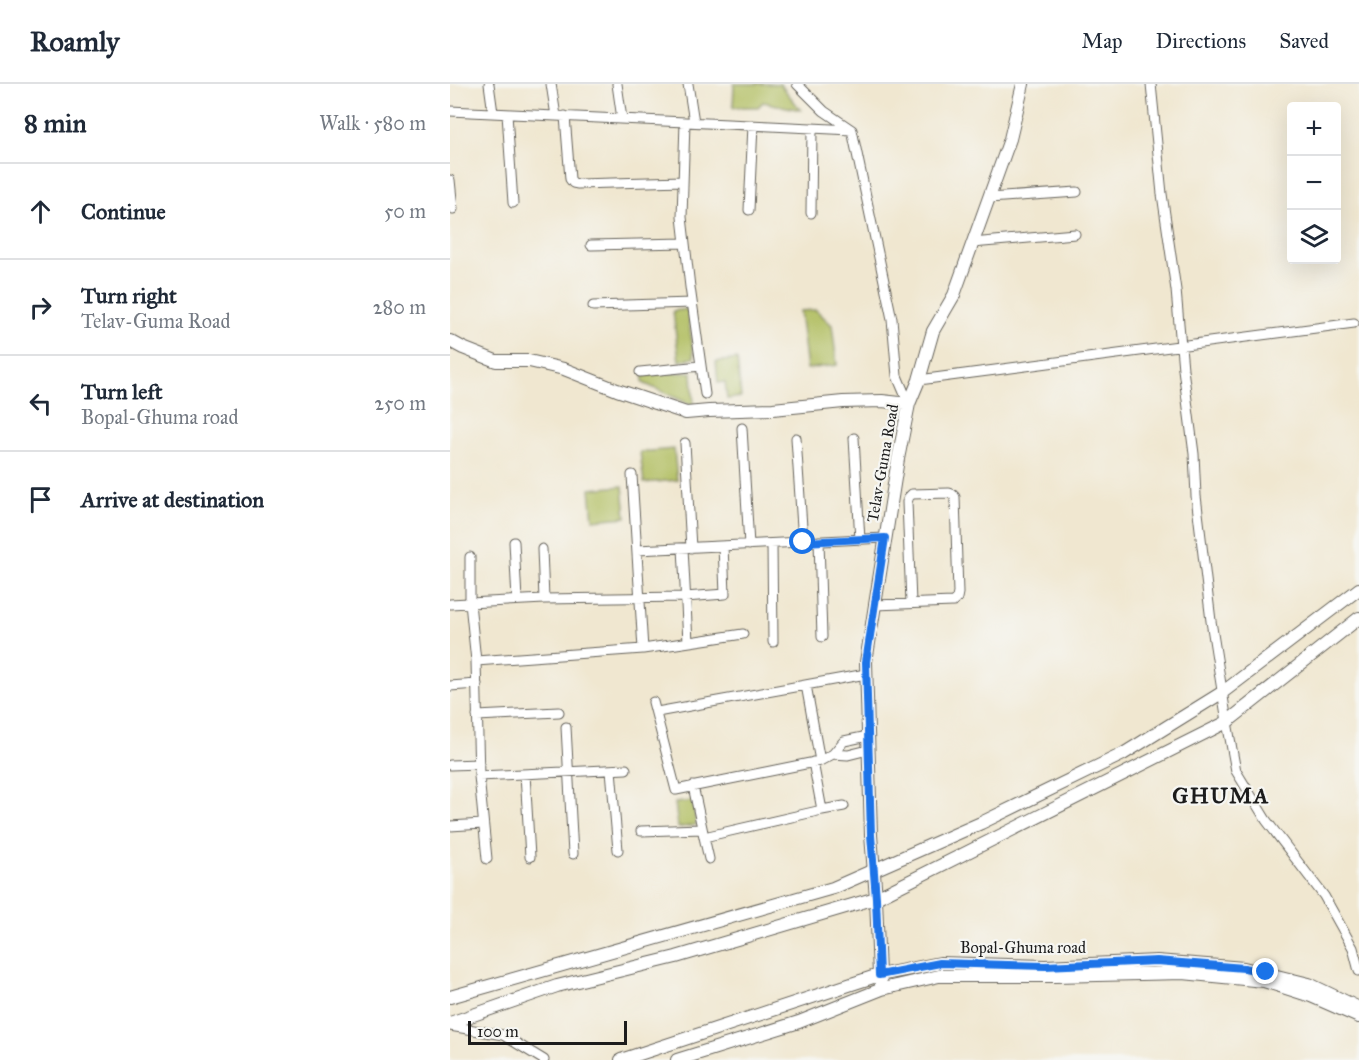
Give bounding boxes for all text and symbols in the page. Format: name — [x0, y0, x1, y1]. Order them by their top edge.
text: Roamly — [30, 24, 119, 59]
text: Map — [1082, 28, 1123, 54]
text: Directions — [1156, 28, 1246, 54]
text: Saved — [1279, 28, 1329, 54]
map controls — [1287, 102, 1341, 264]
button: + — [1287, 102, 1341, 156]
text: 8 min — [24, 107, 87, 139]
text: Walk · 580 m — [319, 111, 426, 135]
button: − — [1287, 156, 1341, 210]
icon: ahead — [24, 195, 57, 228]
text: Continue — [81, 198, 166, 225]
text: 50 m — [384, 199, 426, 223]
button: layers — [1287, 210, 1341, 264]
text: Turn right — [81, 282, 177, 309]
icon: right — [24, 291, 57, 324]
text: 280 m — [373, 295, 426, 319]
text: Telav-Guma Road — [81, 309, 230, 333]
text: Turn left — [81, 378, 163, 405]
icon: left — [24, 387, 57, 420]
text: 250 m — [374, 391, 426, 415]
street label: Telav-Guma Road — [863, 403, 902, 524]
text: Bopal-Ghuma road — [81, 405, 239, 429]
icon: arrive — [24, 483, 57, 516]
text: Arrive at destination — [81, 486, 264, 513]
route start — [789, 528, 815, 554]
district label: GHUMA — [1172, 782, 1270, 809]
street label: Bopal-Ghuma road — [960, 938, 1086, 957]
route end — [1252, 958, 1278, 984]
scale bar — [468, 1018, 627, 1046]
text: 100 m — [477, 1022, 519, 1041]

